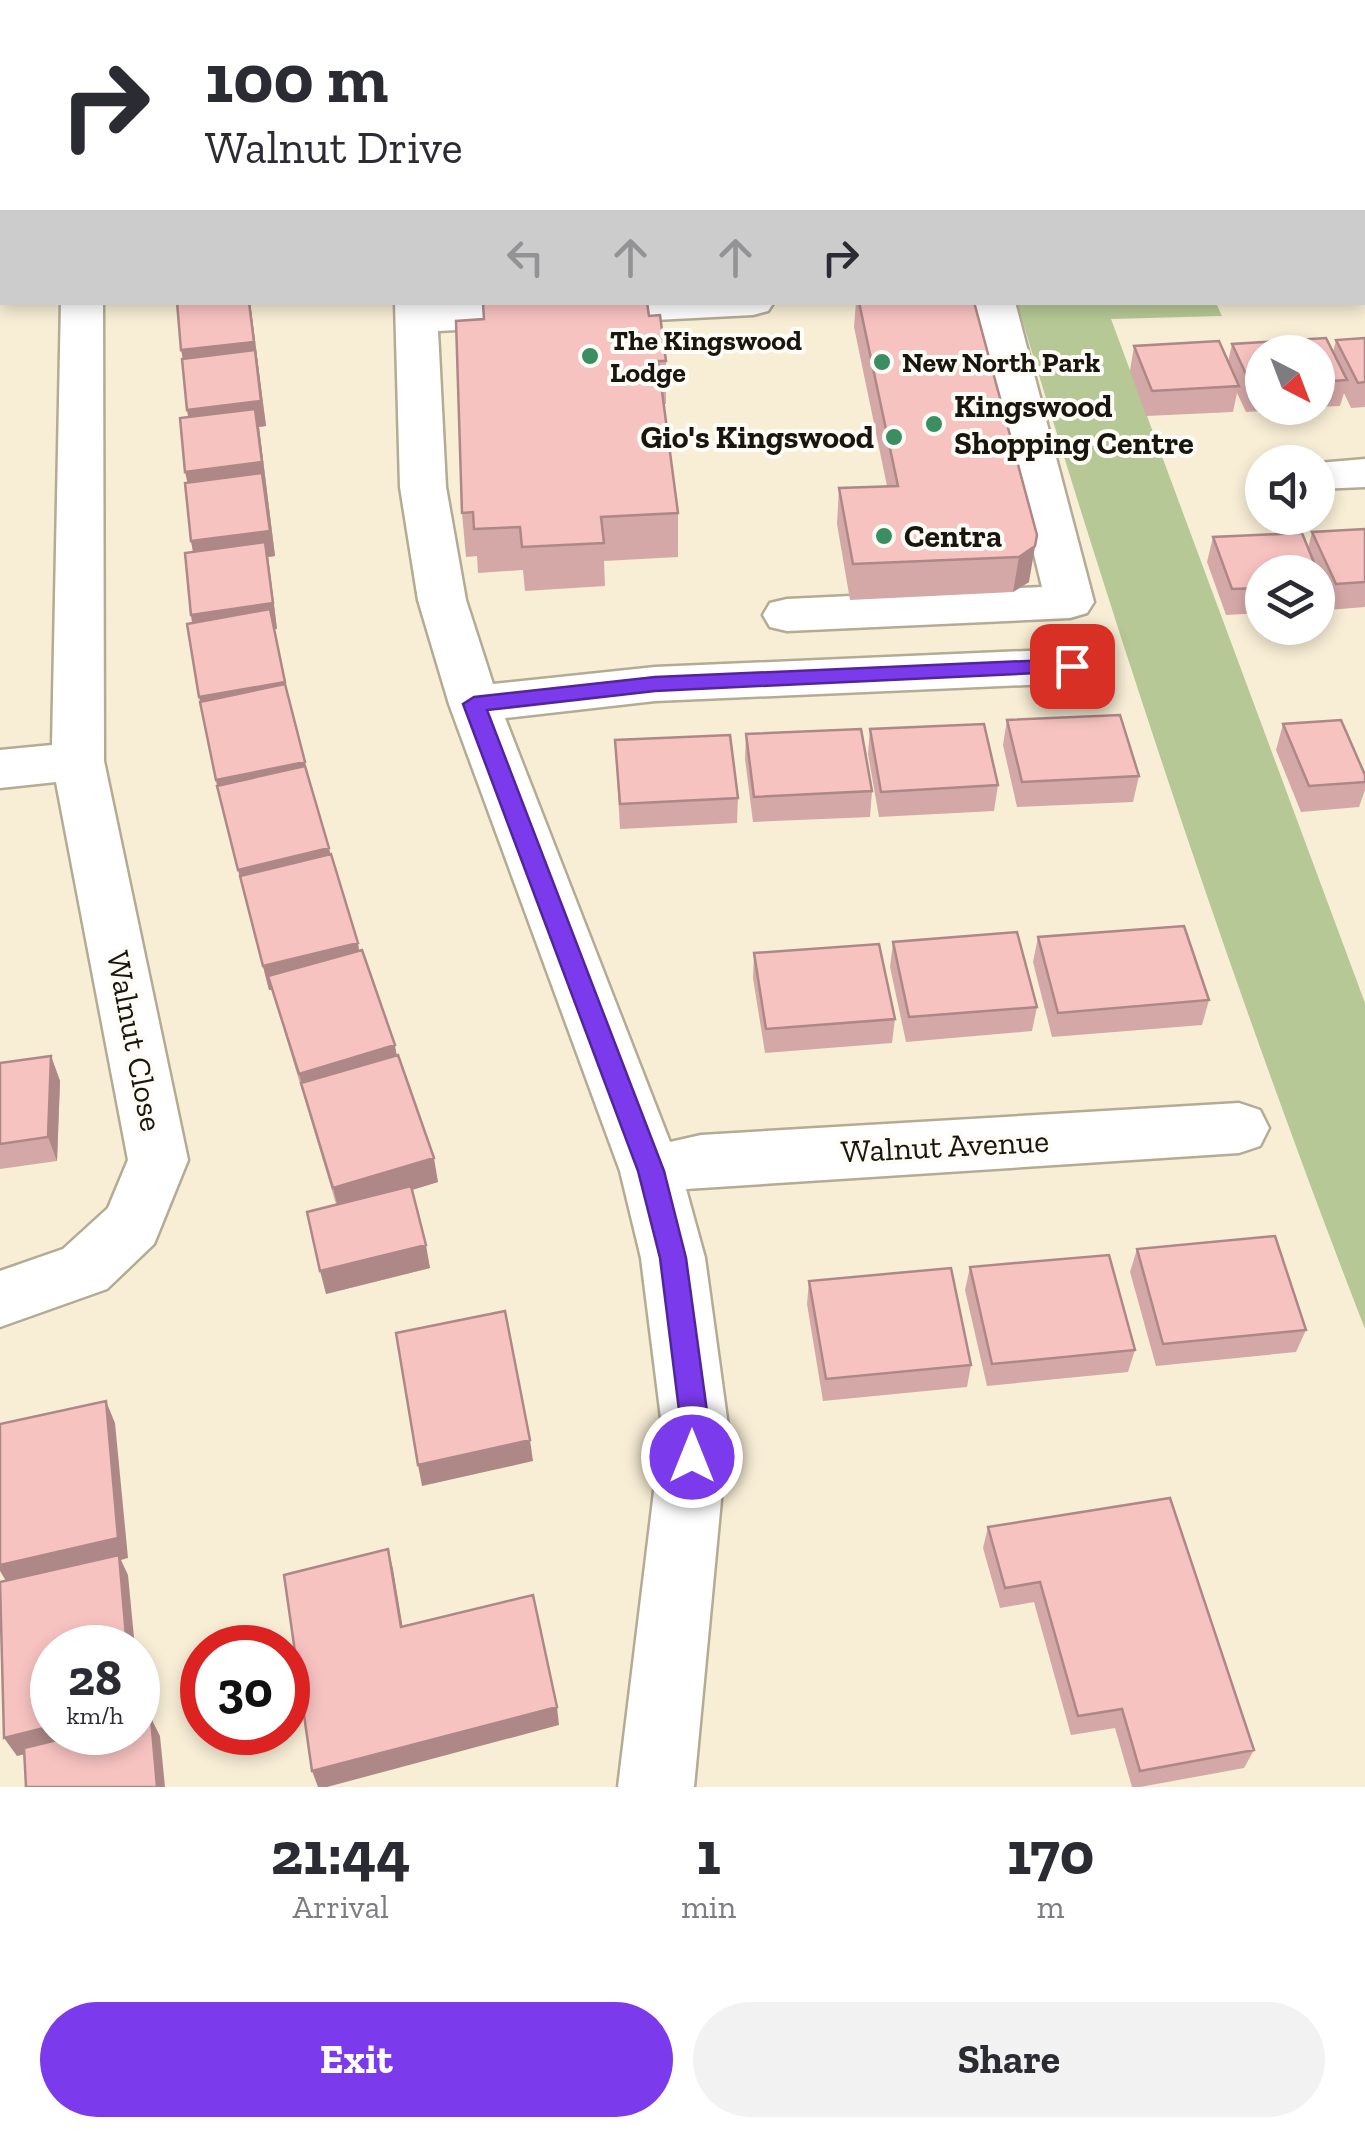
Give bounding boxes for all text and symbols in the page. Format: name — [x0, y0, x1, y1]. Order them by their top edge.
text: 100 m — [205, 36, 388, 120]
icon: right — [40, 40, 170, 170]
text: Walnut Drive — [205, 121, 463, 175]
icon: left — [498, 230, 553, 285]
icon: ahead — [603, 230, 658, 285]
icon: ahead — [708, 230, 763, 285]
icon: right — [813, 230, 868, 285]
place label: The Kingswood Lodge — [610, 324, 802, 389]
north arrow — [1245, 335, 1335, 425]
map controls — [1245, 335, 1335, 645]
marker: The Kingswood Lodge — [579, 345, 601, 367]
place label: New North Park — [902, 346, 1101, 379]
marker: New North Park — [871, 351, 893, 373]
place label: Kingswood Shopping Centre — [954, 387, 1194, 462]
marker: Kingswood Shopping Centre — [923, 413, 945, 435]
place label: Gio's Kingswood — [640, 418, 874, 456]
marker: Gio's Kingswood — [883, 426, 905, 448]
button: sound — [1245, 445, 1335, 535]
place label: Centra — [904, 517, 1002, 555]
marker: Centra — [873, 525, 895, 547]
button: layers — [1245, 555, 1335, 645]
pin — [1030, 624, 1115, 709]
icon: arrive — [1045, 639, 1100, 694]
street label: Walnut Close — [99, 948, 171, 1134]
street label: Walnut Avenue — [840, 1122, 1050, 1170]
position arrow — [640, 1405, 744, 1509]
speed limit sign: 30 — [180, 1625, 310, 1755]
text: 28 — [68, 1648, 122, 1708]
text: km/h — [66, 1700, 124, 1730]
text: 21:44 — [271, 1817, 411, 1889]
text: 1 — [697, 1817, 721, 1889]
text: 170 — [1007, 1817, 1094, 1889]
text: Arrival — [292, 1888, 389, 1926]
text: min — [681, 1888, 736, 1926]
text: m — [1037, 1888, 1064, 1926]
button: Exit — [40, 2002, 673, 2117]
button: Share — [693, 2002, 1325, 2117]

